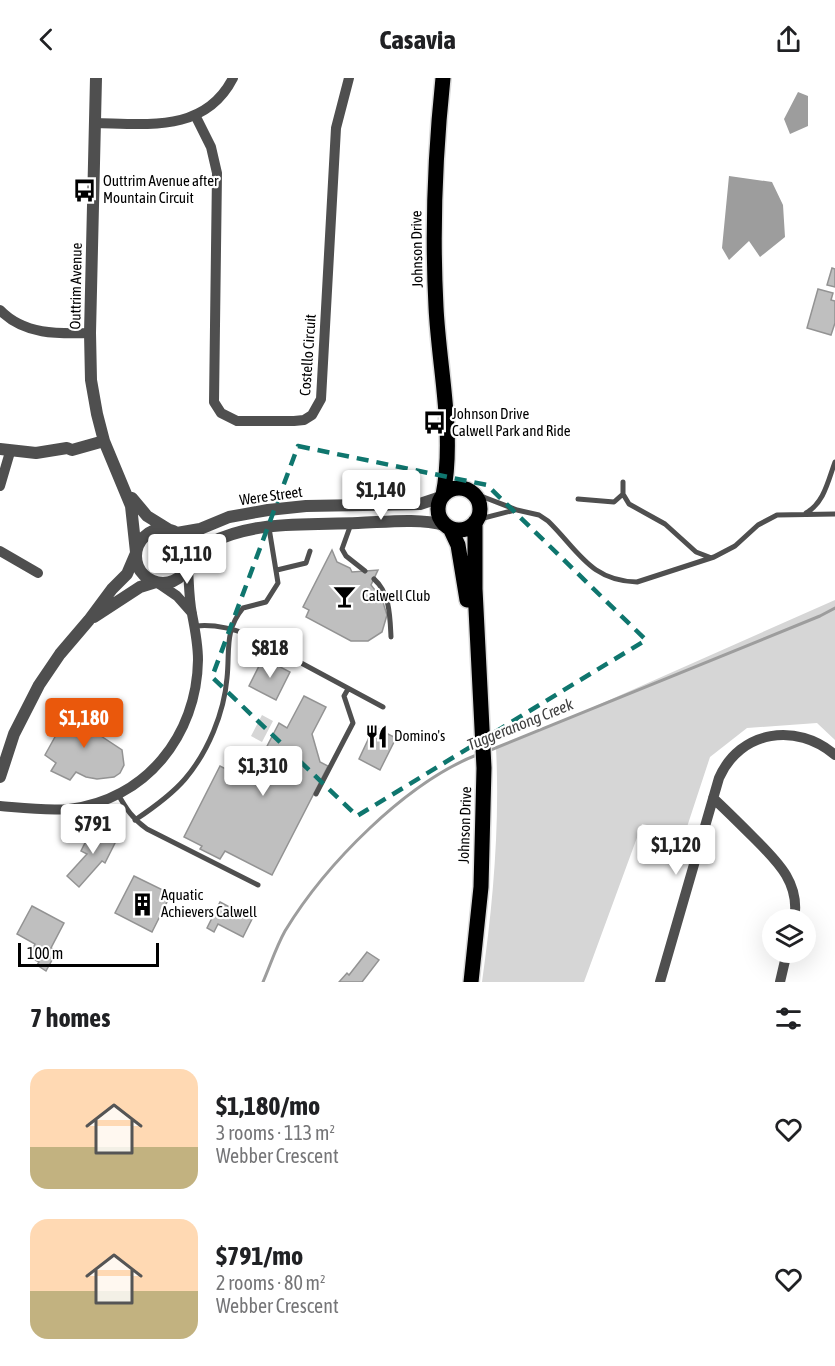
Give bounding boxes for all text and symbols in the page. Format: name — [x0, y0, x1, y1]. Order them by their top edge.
icon: back — [30, 23, 63, 56]
icon: share — [772, 23, 805, 56]
text: Casavia — [379, 24, 456, 55]
place label: Outtrim Avenue after Mountain Circuit — [103, 172, 219, 206]
bus stop icon: Outtrim Avenue after Mountain Circuit — [72, 177, 98, 203]
street label: Johnson Drive — [407, 210, 426, 288]
street label: Outtrim Avenue — [66, 242, 85, 330]
street label: Costello Circuit — [296, 313, 319, 397]
place label: Johnson Drive Calwell Park and Ride — [452, 405, 571, 439]
bus stop icon: Johnson Drive Calwell Park and Ride — [421, 410, 447, 436]
pin: $1,140 — [332, 470, 430, 521]
text: $1,140 — [356, 478, 406, 501]
street label: Were Street — [238, 483, 304, 508]
pin: $1,110 — [138, 534, 236, 585]
text: $1,110 — [162, 542, 212, 565]
bar icon: Calwell Club — [331, 583, 357, 609]
place label: Calwell Club — [362, 587, 430, 604]
pin: $818 — [234, 628, 306, 679]
text: $818 — [252, 636, 288, 659]
water label: Tuggeranong Creek — [464, 694, 577, 754]
pin: $1,180 — [35, 698, 133, 749]
text: $1,180 — [59, 706, 109, 729]
restaurant icon: Domino's — [363, 723, 389, 749]
place label: Domino's — [394, 727, 445, 744]
pin: $1,310 — [214, 746, 312, 797]
text: $1,310 — [238, 754, 288, 777]
street label: Johnson Drive — [455, 786, 474, 864]
pin: $791 — [57, 804, 129, 855]
text: $791 — [75, 812, 111, 835]
pin: $1,120 — [627, 825, 725, 876]
text: $1,120 — [651, 833, 701, 856]
place label: Aquatic Achievers Calwell — [161, 886, 257, 920]
building icon: Aquatic Achievers Calwell — [130, 891, 156, 917]
map controls — [762, 909, 816, 963]
button: layers — [762, 909, 816, 963]
scale bar — [18, 940, 159, 968]
text: 100 m — [27, 944, 63, 962]
icon: filters — [772, 1002, 805, 1035]
text: 7 homes — [30, 1003, 110, 1033]
text: $1,180/mo — [216, 1091, 320, 1121]
icon: home — [78, 1093, 150, 1165]
icon: heart — [772, 1113, 805, 1146]
text: 3 rooms · 113 m² — [216, 1121, 335, 1144]
text: Webber Crescent — [216, 1144, 339, 1167]
text: $791/mo — [216, 1241, 303, 1271]
icon: home — [78, 1243, 150, 1315]
icon: heart — [772, 1263, 805, 1296]
text: 2 rooms · 80 m² — [216, 1271, 326, 1294]
text: Webber Crescent — [216, 1294, 339, 1317]

